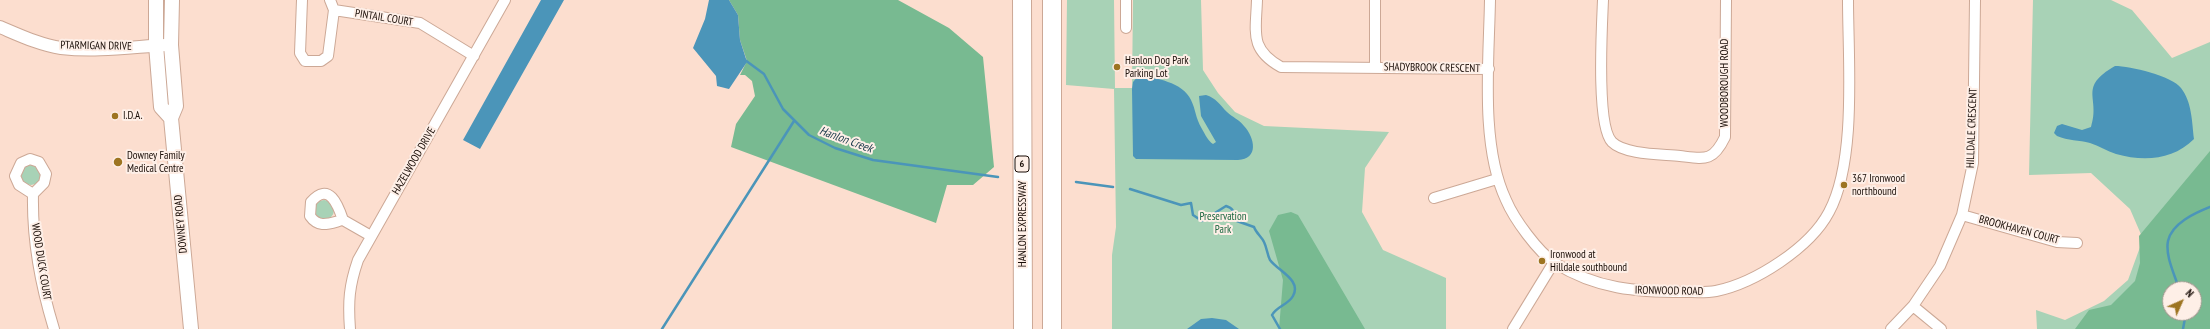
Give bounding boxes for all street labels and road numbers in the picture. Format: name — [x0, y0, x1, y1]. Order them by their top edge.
street label: PINTAIL COURT — [354, 7, 414, 29]
street label: PTARMIGAN DRIVE — [60, 39, 132, 53]
street label: WOODBOROUGH ROAD — [1718, 39, 1732, 127]
street label: SHADYBROOK CRESCENT — [1384, 61, 1480, 75]
street label: HILLDALE CRESCENT — [1964, 88, 1980, 168]
street label: HAZELWOOD DRIVE — [389, 125, 439, 197]
road number: 6 — [1015, 156, 1029, 172]
street label: HANLON EXPRESSWAY — [1016, 181, 1030, 267]
street label: DOWNEY ROAD — [172, 194, 190, 254]
street label: BROOKHAVEN COURT — [1977, 213, 2061, 247]
street label: WOOD DUCK COURT — [28, 222, 54, 302]
street label: IRONWOOD ROAD — [1635, 284, 1703, 298]

